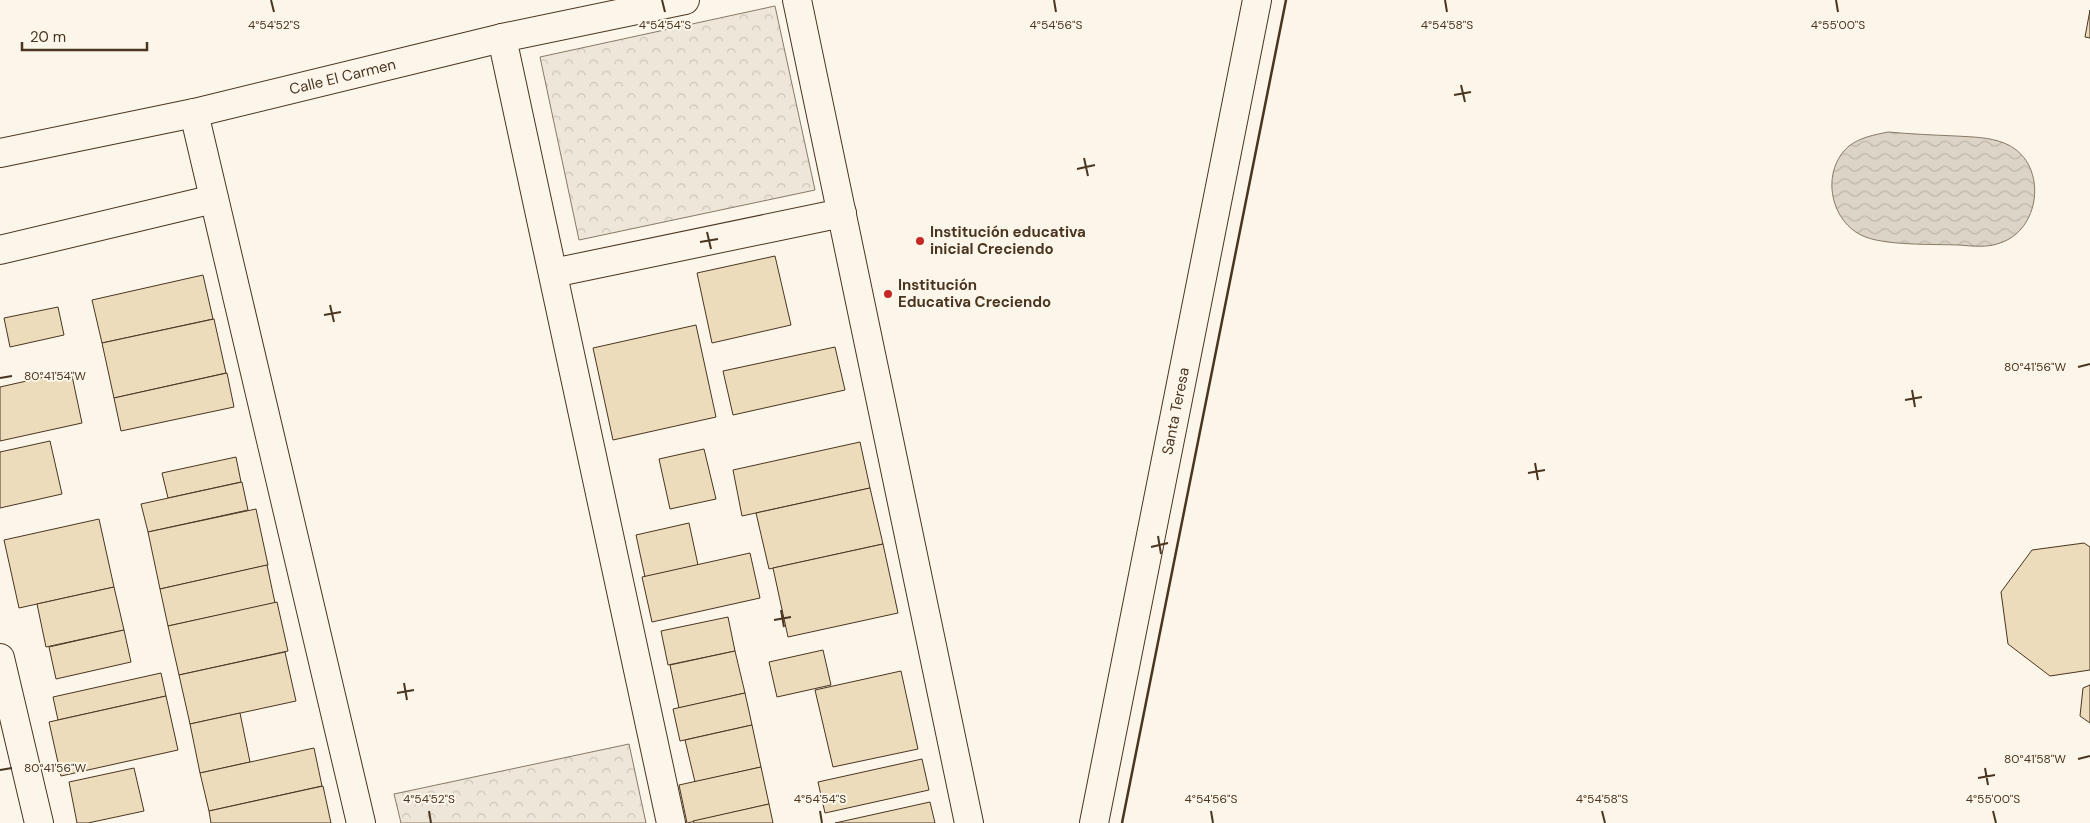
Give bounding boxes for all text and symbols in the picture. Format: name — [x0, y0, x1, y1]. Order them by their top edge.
text: 4°54'52"S — [248, 17, 300, 33]
text: 4°54'54"S — [639, 17, 691, 33]
text: 4°54'56"S — [1030, 17, 1082, 33]
text: 4°54'58"S — [1421, 17, 1473, 33]
text: 4°55'00"S — [1811, 17, 1865, 33]
scale bar — [22, 20, 148, 52]
text: 20 m — [30, 27, 66, 47]
street label: Calle El Carmen — [287, 54, 398, 99]
place label: Institución educativa inicial Creciendo — [930, 222, 1086, 259]
marker: Institución educativa inicial Creciendo — [914, 235, 926, 247]
place label: Institución Educativa Creciendo — [898, 275, 1051, 312]
marker: Institución Educativa Creciendo — [882, 288, 894, 300]
text: 80°41'56"W — [2004, 359, 2066, 375]
street label: Santa Teresa — [1157, 366, 1194, 456]
text: 80°41'54"W — [24, 368, 86, 384]
text: 80°41'58"W — [2004, 751, 2066, 767]
text: 80°41'56"W — [24, 760, 86, 776]
text: 4°54'52"S — [403, 791, 455, 807]
text: 4°54'54"S — [794, 791, 846, 807]
text: 4°54'56"S — [1185, 791, 1237, 807]
text: 4°54'58"S — [1576, 791, 1628, 807]
text: 4°55'00"S — [1966, 791, 2020, 807]

